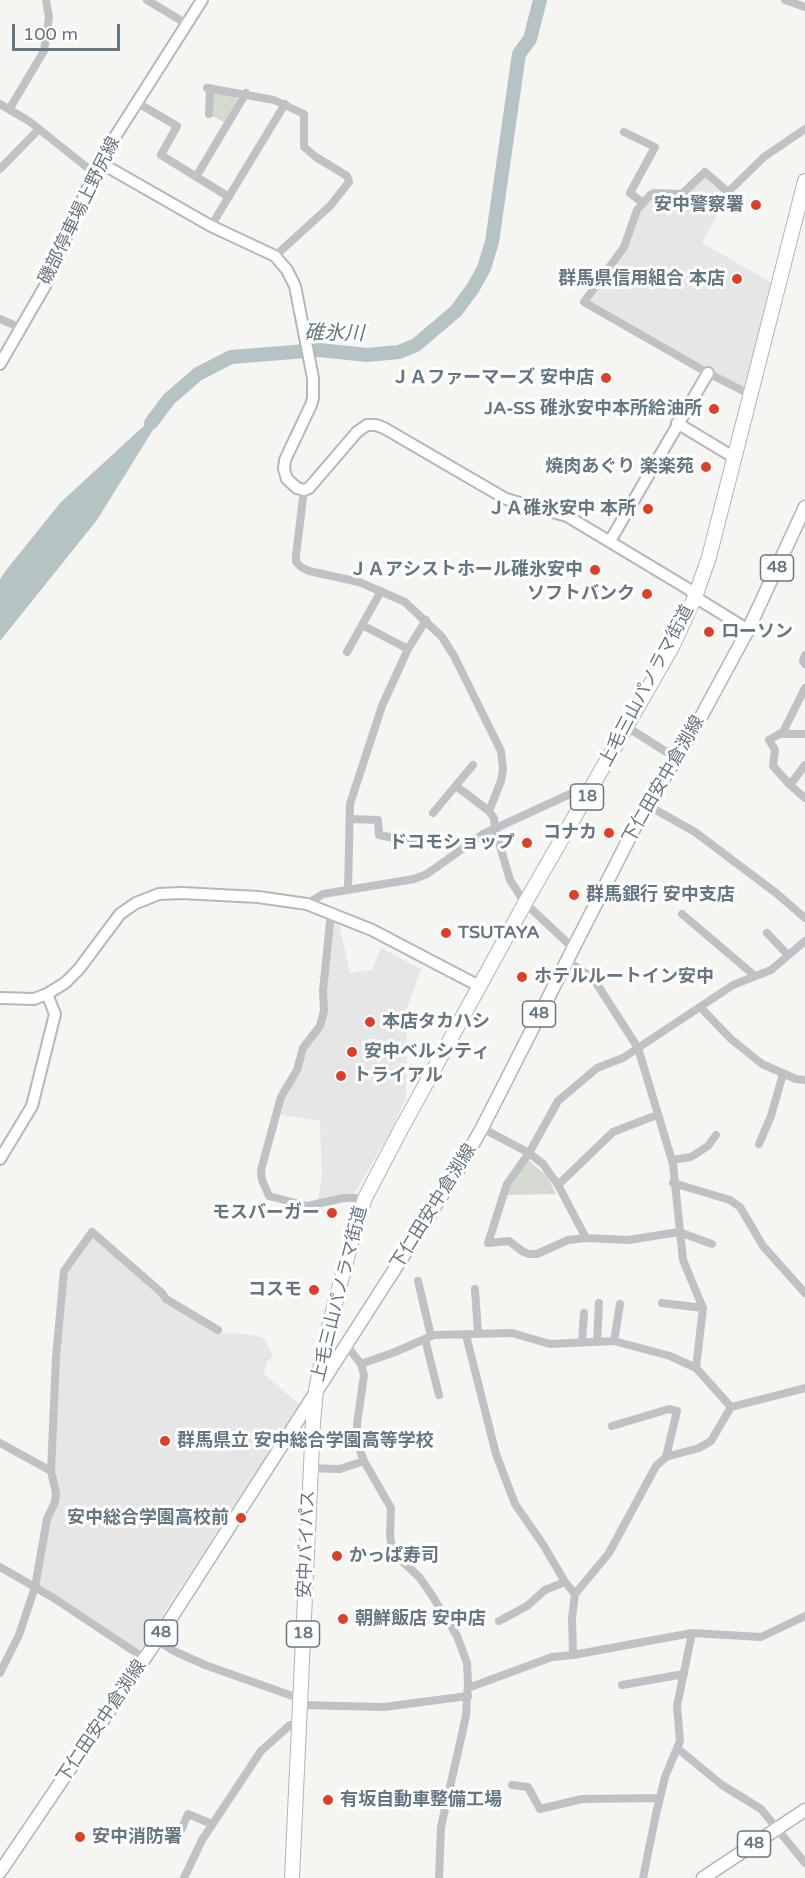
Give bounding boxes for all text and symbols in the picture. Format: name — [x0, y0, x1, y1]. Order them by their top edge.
scale bar — [15, 12, 123, 50]
text: 100 m — [23, 23, 78, 45]
street label: 磯部停車場上野尻線 — [35, 133, 125, 289]
place label: 安中警察署 — [654, 194, 744, 216]
marker: 安中警察署 — [749, 198, 763, 212]
place label: 群馬県信用組合 本店 — [558, 268, 725, 290]
marker: 群馬県信用組合 本店 — [730, 272, 744, 286]
water label: 碓氷川 — [304, 321, 364, 347]
place label: ＪＡファーマーズ 安中店 — [391, 367, 594, 389]
marker: ＪＡファーマーズ 安中店 — [599, 371, 613, 385]
place label: JA-SS 碓氷安中本所給油所 — [485, 398, 702, 420]
marker: JA-SS 碓氷安中本所給油所 — [707, 402, 721, 416]
place label: 焼肉あぐり 楽楽苑 — [545, 456, 694, 478]
marker: 焼肉あぐり 楽楽苑 — [699, 460, 713, 474]
place label: ＪＡ碓氷安中 本所 — [487, 498, 636, 520]
marker: ＪＡ碓氷安中 本所 — [641, 502, 655, 516]
road number: 48 — [760, 555, 794, 581]
place label: ＪＡアシストホール碓氷安中 — [349, 559, 583, 581]
marker: ＪＡアシストホール碓氷安中 — [588, 563, 602, 577]
place label: ソフトバンク — [527, 583, 635, 605]
marker: ソフトバンク — [640, 587, 654, 601]
street label: 上毛三山パノラマ街道 — [595, 601, 699, 771]
place label: ローソン — [721, 621, 793, 643]
marker: ローソン — [702, 625, 716, 639]
street label: 下仁田安中倉渕線 — [619, 712, 709, 848]
road number: 18 — [570, 784, 604, 810]
place label: コナカ — [543, 822, 597, 844]
marker: コナカ — [602, 826, 616, 840]
place label: ドコモショップ — [389, 832, 515, 854]
marker: ドコモショップ — [520, 836, 534, 850]
place label: 群馬銀行 安中支店 — [586, 884, 735, 906]
marker: 群馬銀行 安中支店 — [567, 888, 581, 902]
place label: TSUTAYA — [458, 922, 540, 944]
marker: TSUTAYA — [439, 926, 453, 940]
place label: ホテルルートイン安中 — [534, 966, 714, 988]
marker: ホテルルートイン安中 — [515, 970, 529, 984]
road number: 48 — [522, 1001, 556, 1027]
place label: 本店タカハシ — [382, 1011, 490, 1033]
marker: 本店タカハシ — [363, 1015, 377, 1029]
place label: 安中ベルシティ — [364, 1041, 490, 1063]
marker: 安中ベルシティ — [345, 1045, 359, 1059]
place label: トライアル — [353, 1065, 443, 1087]
marker: トライアル — [334, 1069, 348, 1083]
street label: 下仁田安中倉渕線 — [387, 1140, 481, 1274]
place label: モスバーガー — [212, 1202, 320, 1224]
street label: 上毛三山パノラマ街道 — [308, 1204, 372, 1384]
marker: モスバーガー — [325, 1206, 339, 1220]
place label: コスモ — [248, 1279, 302, 1301]
marker: コスモ — [307, 1283, 321, 1297]
place label: 群馬県立 安中総合学園高等学校 — [177, 1430, 434, 1452]
marker: 群馬県立 安中総合学園高等学校 — [158, 1434, 172, 1448]
street label: 安中バイパス — [294, 1490, 320, 1598]
place label: 安中総合学園高校前 — [67, 1507, 229, 1529]
marker: 安中総合学園高校前 — [234, 1511, 248, 1525]
place label: かっぱ寿司 — [349, 1545, 439, 1567]
marker: かっぱ寿司 — [330, 1549, 344, 1563]
place label: 朝鮮飯店 安中店 — [355, 1608, 486, 1630]
marker: 朝鮮飯店 安中店 — [336, 1612, 350, 1626]
road number: 48 — [144, 1620, 178, 1646]
road number: 18 — [286, 1621, 320, 1647]
street label: 下仁田安中倉渕線 — [53, 1656, 151, 1788]
place label: 有坂自動車整備工場 — [340, 1789, 502, 1811]
marker: 有坂自動車整備工場 — [321, 1793, 335, 1807]
place label: 安中消防署 — [92, 1826, 182, 1848]
marker: 安中消防署 — [73, 1830, 87, 1844]
road number: 48 — [738, 1831, 771, 1857]

